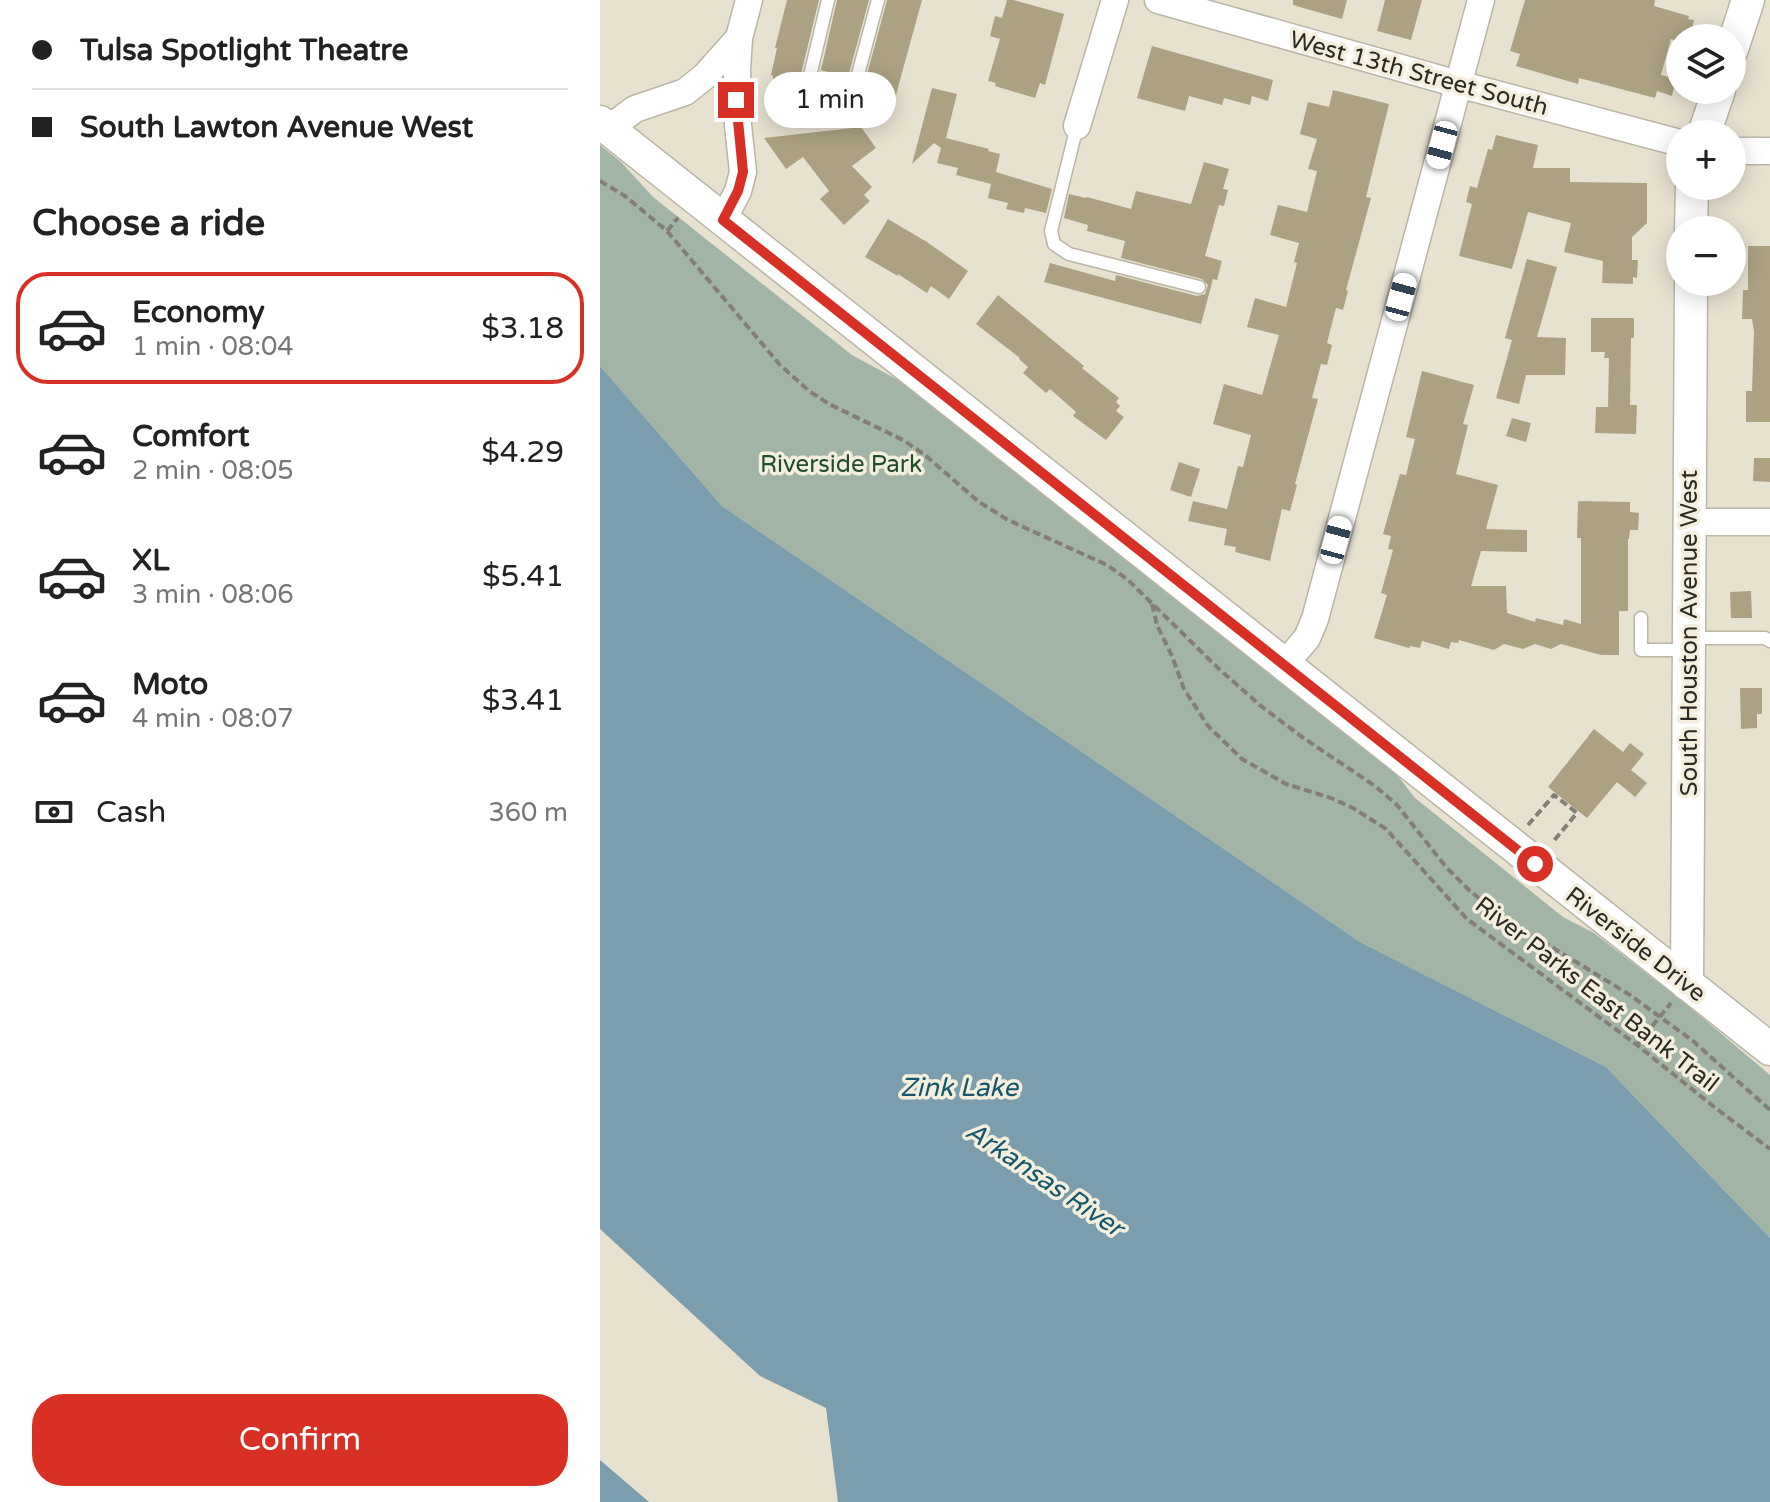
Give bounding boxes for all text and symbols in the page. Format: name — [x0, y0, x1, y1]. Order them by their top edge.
map controls — [1666, 24, 1746, 296]
button: layers — [1666, 24, 1746, 104]
street label: West 13th Street South — [1286, 25, 1551, 122]
text: Tulsa Spotlight Theatre — [80, 32, 408, 69]
callout: 1 min — [764, 72, 896, 128]
route end — [718, 82, 754, 118]
text: 1 min — [795, 84, 865, 115]
text: South Lawton Avenue West — [80, 109, 473, 146]
car — [1424, 119, 1460, 171]
button: + — [1666, 120, 1746, 200]
text: Choose a ride — [32, 202, 265, 245]
button: − — [1666, 216, 1746, 296]
car — [1383, 271, 1419, 323]
icon: car — [36, 292, 108, 364]
text: Economy — [132, 294, 265, 331]
text: $3.18 — [481, 310, 564, 347]
text: 1 min · 08:04 — [132, 331, 294, 362]
icon: car — [36, 416, 108, 488]
text: Comfort — [132, 418, 250, 455]
text: $4.29 — [481, 434, 564, 471]
park label: Riverside Park — [760, 450, 922, 479]
text: 2 min · 08:05 — [132, 455, 294, 486]
street label: South Houston Avenue West — [1675, 470, 1704, 796]
car — [1318, 514, 1354, 566]
icon: car — [36, 540, 108, 612]
text: XL — [132, 542, 169, 579]
text: $5.41 — [482, 558, 564, 595]
text: 3 min · 08:06 — [132, 579, 294, 610]
icon: car — [36, 664, 108, 736]
text: Moto — [132, 666, 208, 703]
text: $3.41 — [482, 682, 564, 719]
text: 4 min · 08:07 — [132, 703, 294, 734]
icon: cash — [32, 790, 76, 834]
text: Cash — [96, 794, 166, 831]
text: 360 m — [488, 797, 568, 828]
route start — [1517, 846, 1553, 882]
street label: Riverside Drive — [1560, 881, 1712, 1008]
street label: River Parks East Bank Trail — [1469, 890, 1724, 1098]
water label: Zink Lake — [900, 1072, 1019, 1103]
water label: Arkansas River — [960, 1115, 1132, 1245]
button: Confirm — [32, 1394, 568, 1486]

